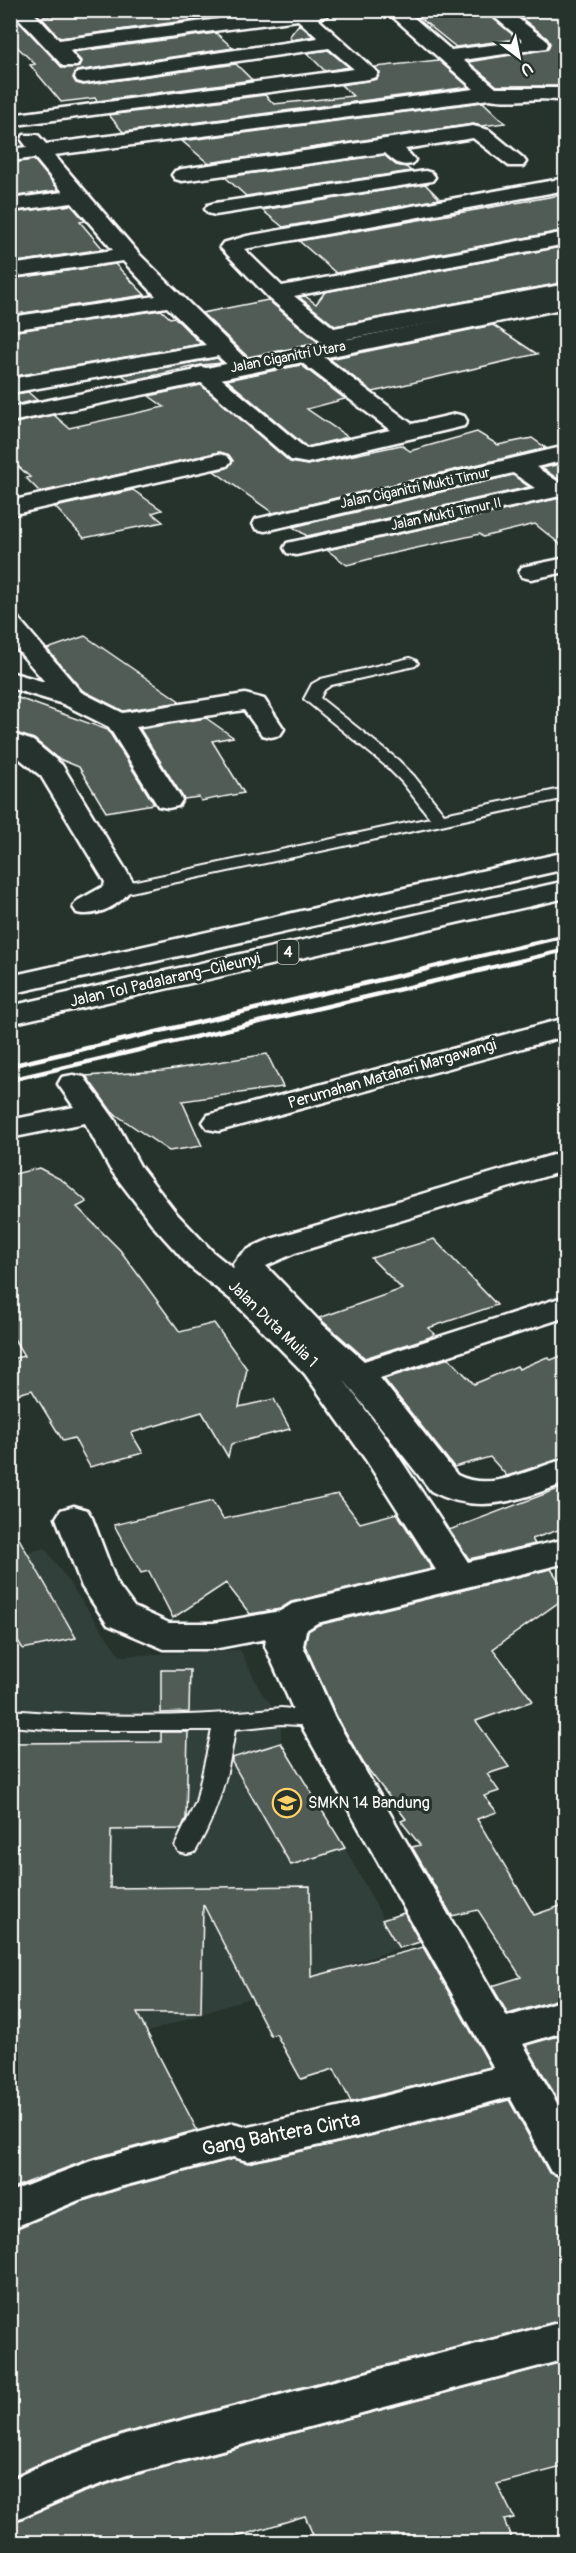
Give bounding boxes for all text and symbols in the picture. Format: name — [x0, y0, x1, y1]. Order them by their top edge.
north arrow — [489, 27, 549, 87]
text: U — [516, 58, 536, 80]
street label: Jalan Ciganitri Utara — [229, 337, 347, 377]
street label: Jalan Ciganitri Mukti Timur — [338, 464, 492, 512]
street label: Jalan Mukti Timur II — [389, 494, 503, 534]
road number: 4 — [278, 940, 298, 964]
street label: Jalan Tol Padalarang–Cileunyi — [68, 948, 262, 1012]
street label: Perumahan Matahari Margawangi — [285, 1035, 499, 1113]
street label: Jalan Duta Mulia 1 — [224, 1276, 322, 1372]
school or university icon: SMKN 14 Bandung — [271, 1787, 303, 1819]
place label: SMKN 14 Bandung — [308, 1793, 430, 1813]
street label: Gang Bahtera Cinta — [200, 2106, 362, 2162]

